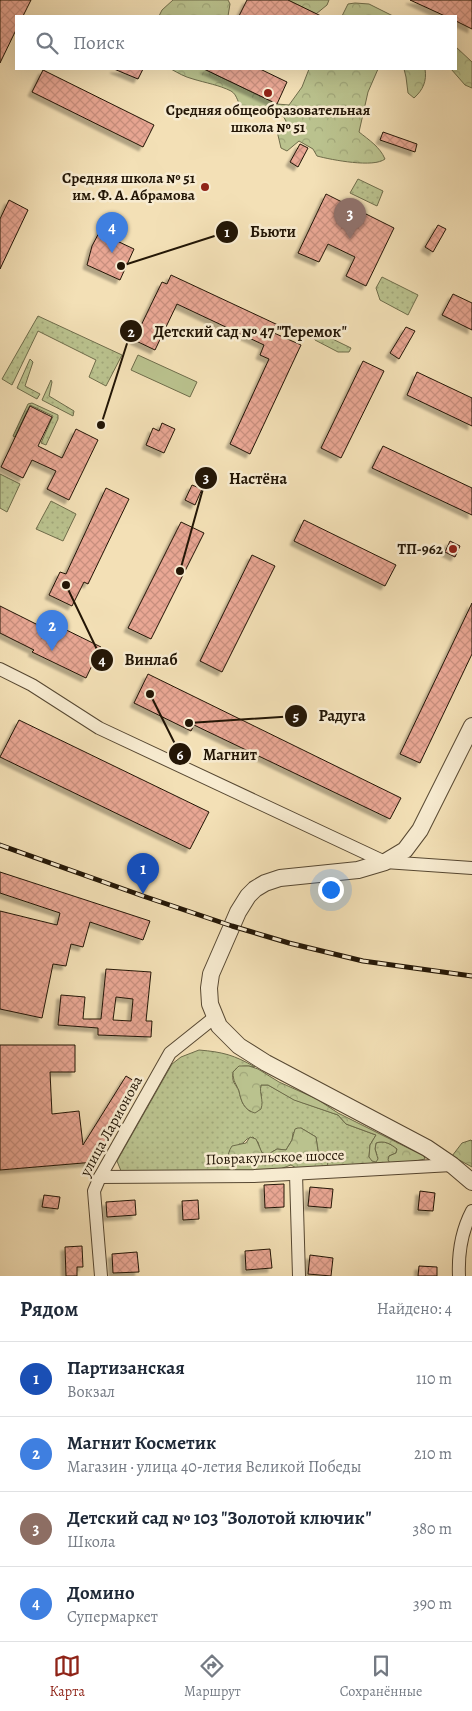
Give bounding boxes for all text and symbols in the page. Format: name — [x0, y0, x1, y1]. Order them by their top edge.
search box — [15, 15, 457, 70]
icon: search — [33, 29, 61, 57]
text: Поиск — [73, 30, 125, 56]
marker: Средняя общеобразовательная школа № 51 — [262, 87, 274, 99]
place label: Средняя общеобразовательная школа № 51 — [166, 100, 371, 137]
place label: Средняя школа № 51 им. Ф. А. Абрамова — [62, 168, 196, 205]
marker: Средняя школа № 51 им. Ф. А. Абрамова — [199, 181, 211, 193]
pin: 3 — [334, 198, 366, 239]
pin: 4 — [96, 212, 128, 253]
callout: Бьюти — [214, 216, 306, 247]
text: Бьюти — [250, 221, 296, 243]
text: 1 — [224, 222, 230, 242]
callout: Детский сад № 47 "Теремок" — [118, 316, 357, 347]
text: Детский сад № 47 "Теремок" — [153, 321, 347, 343]
text: 2 — [127, 322, 135, 342]
callout: Настёна — [194, 463, 297, 494]
text: 3 — [203, 468, 209, 488]
text: Настёна — [229, 468, 287, 490]
place label: ТП-962 — [398, 539, 444, 559]
marker: ТП-962 — [447, 543, 459, 555]
pin: 2 — [36, 610, 68, 651]
callout: Винлаб — [90, 644, 188, 675]
text: Винлаб — [124, 649, 178, 671]
text: 4 — [98, 650, 106, 670]
callout: Радуга — [284, 700, 376, 731]
text: Радуга — [318, 705, 366, 727]
text: 5 — [293, 706, 299, 726]
callout: Магнит — [168, 739, 267, 770]
text: Магнит — [203, 744, 258, 766]
text: 6 — [176, 745, 184, 765]
pin: 1 — [127, 853, 159, 894]
your location — [318, 877, 344, 903]
street label: улица Ларионова — [75, 1072, 147, 1181]
street label: Повракульское шоссе — [205, 1145, 345, 1169]
text: Рядом — [20, 1295, 78, 1323]
text: Найдено: 4 — [377, 1298, 452, 1320]
text: Партизанская — [67, 1355, 185, 1381]
text: 1 — [33, 1368, 39, 1390]
text: 110 m — [416, 1368, 452, 1390]
text: Вокзал — [67, 1381, 115, 1403]
text: Магнит Косметик — [67, 1430, 216, 1456]
text: 2 — [32, 1443, 40, 1465]
text: 210 m — [414, 1443, 452, 1465]
text: Магазин · улица 40-летия Великой Победы — [67, 1456, 361, 1478]
text: Детский сад № 103 "Золотой ключик" — [67, 1505, 372, 1531]
text: 3 — [33, 1518, 39, 1540]
text: 380 m — [413, 1518, 452, 1540]
text: Школа — [67, 1531, 115, 1553]
text: Домино — [67, 1580, 135, 1606]
text: 4 — [32, 1593, 40, 1615]
text: 390 m — [413, 1593, 452, 1615]
text: Супермаркет — [67, 1606, 158, 1628]
tab: Карта — [50, 1652, 85, 1701]
tab: Маршрут — [184, 1652, 241, 1701]
tab: Сохранённые — [340, 1652, 422, 1701]

